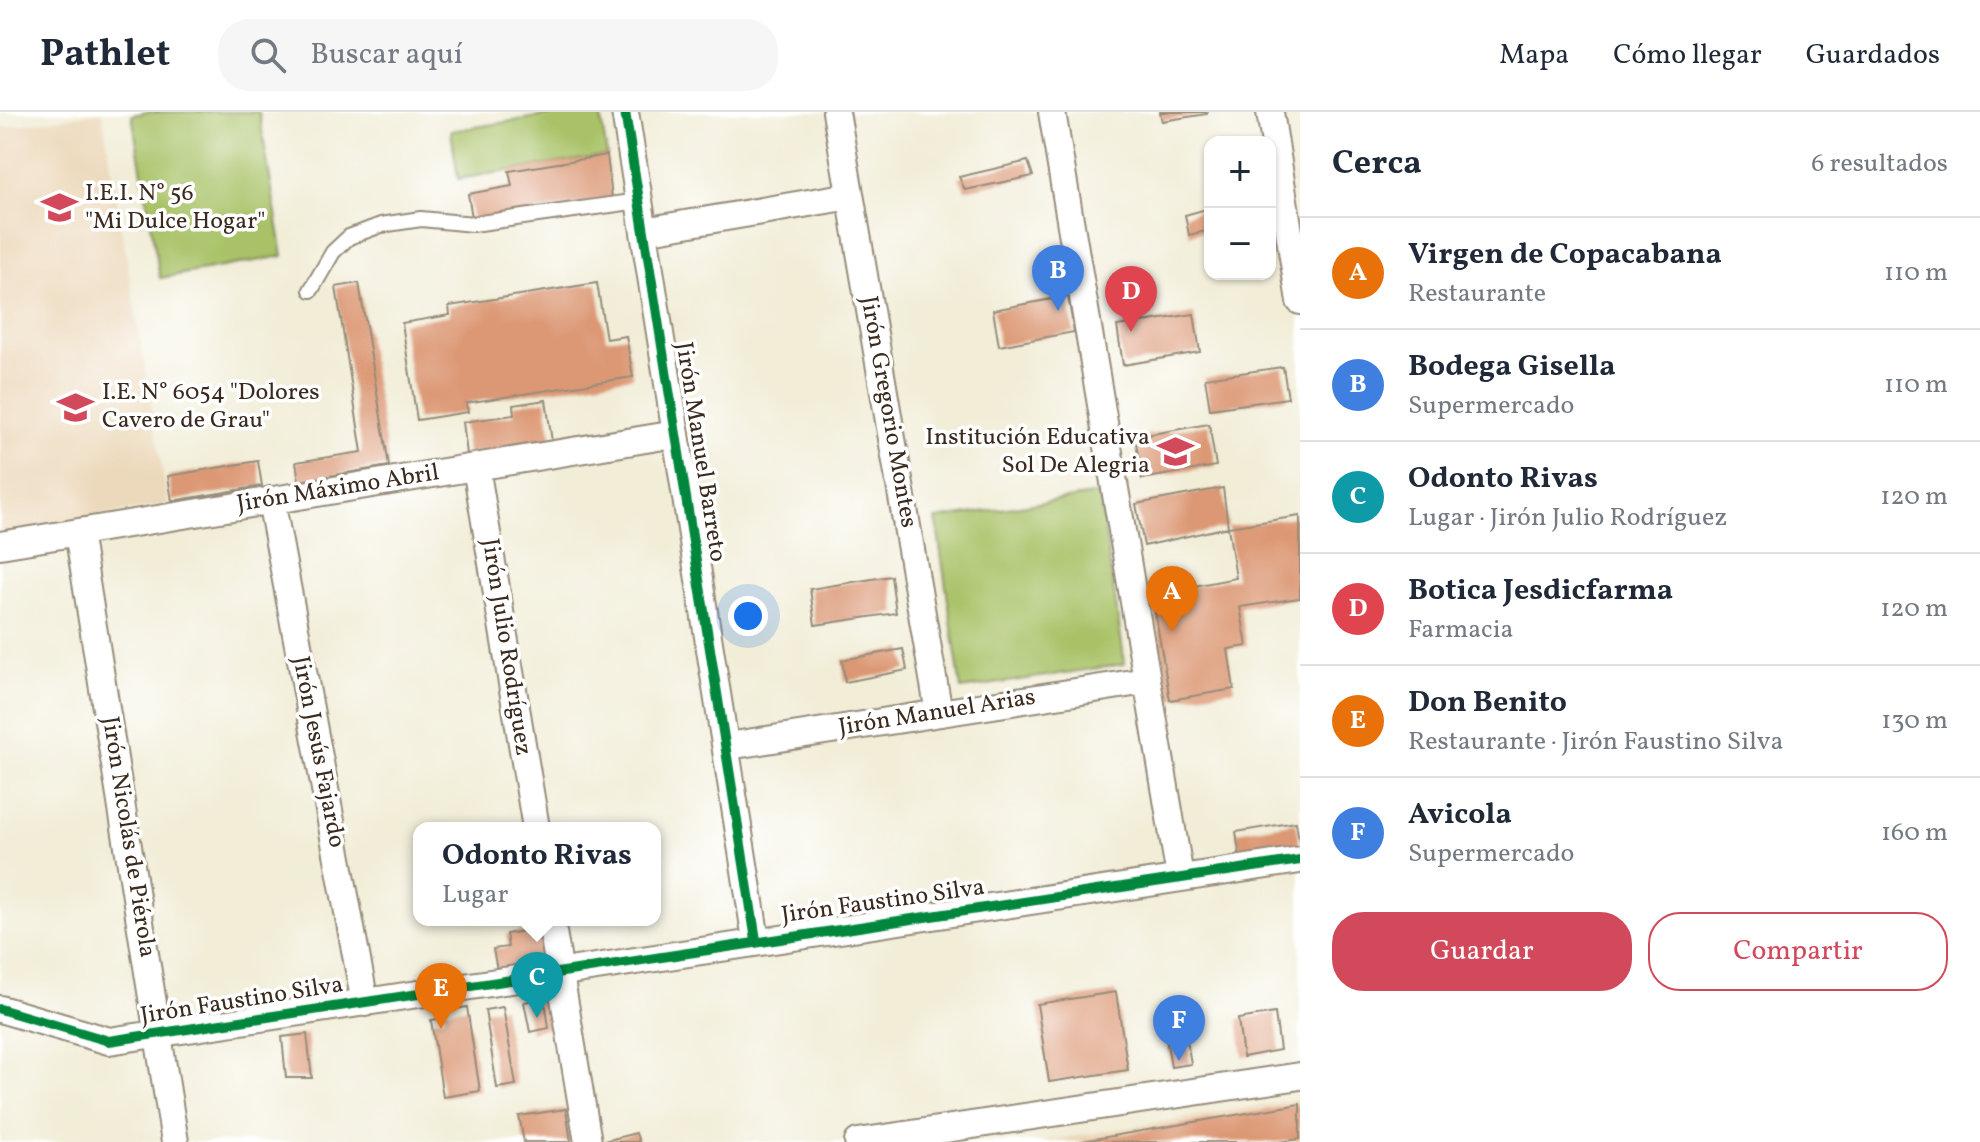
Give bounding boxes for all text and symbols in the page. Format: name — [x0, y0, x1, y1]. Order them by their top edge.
search box — [218, 19, 778, 91]
text: Pathlet — [40, 29, 170, 82]
icon: search — [246, 33, 290, 77]
text: Buscar aquí — [310, 34, 463, 76]
text: Mapa — [1499, 36, 1569, 75]
text: Cómo llegar — [1613, 36, 1762, 75]
text: Guardados — [1806, 36, 1940, 75]
map controls — [1204, 136, 1276, 280]
button: + — [1204, 136, 1276, 208]
text: Cerca — [1332, 141, 1422, 188]
text: 6 resultados — [1811, 146, 1948, 182]
place label: I.E.I. N° 56 "Mi Dulce Hogar" — [85, 177, 266, 239]
school or university icon: I.E.I. N° 56 "Mi Dulce Hogar" — [40, 189, 78, 227]
button: − — [1204, 208, 1276, 280]
text: Virgen de Copacabana — [1408, 234, 1722, 276]
pin: B — [1032, 245, 1084, 311]
text: A — [1349, 255, 1367, 291]
text: 110 m — [1884, 255, 1948, 291]
pin: D — [1105, 266, 1157, 332]
text: Restaurante — [1408, 276, 1546, 312]
street label: Jirón Gregorio Montes — [851, 293, 925, 531]
street label: Jirón Manuel Barreto — [666, 340, 734, 564]
text: Bodega Gisella — [1408, 346, 1616, 388]
text: B — [1349, 367, 1367, 403]
text: 110 m — [1884, 367, 1948, 403]
place label: I.E. N° 6054 "Dolores Cavero de Grau" — [102, 376, 320, 438]
school or university icon: I.E. N° 6054 "Dolores Cavero de Grau" — [57, 388, 95, 426]
text: Supermercado — [1408, 388, 1574, 424]
place label: Institución Educativa Sol De Alegria — [925, 421, 1150, 483]
school or university icon: Institución Educativa Sol De Alegria — [1157, 433, 1195, 471]
street label: Jirón Máximo Abril — [235, 456, 441, 522]
text: Odonto Rivas — [1408, 458, 1598, 500]
text: C — [1350, 479, 1366, 515]
text: 120 m — [1880, 479, 1948, 515]
text: Lugar · Jirón Julio Rodríguez — [1408, 500, 1727, 536]
street label: Jirón Julio Rodríguez — [472, 536, 540, 758]
pin: A — [1146, 566, 1198, 632]
text: Botica Jesdicfarma — [1408, 570, 1673, 612]
text: D — [1348, 591, 1368, 627]
text: 120 m — [1880, 591, 1948, 627]
your location — [728, 596, 768, 636]
text: Farmacia — [1408, 612, 1513, 648]
street label: Jirón Jesús Fajardo — [283, 653, 353, 851]
street label: Jirón Manuel Arias — [836, 681, 1038, 745]
text: Don Benito — [1408, 682, 1567, 724]
text: E — [1350, 703, 1366, 739]
text: 130 m — [1881, 703, 1948, 739]
street label: Jirón Nicolás de Piérola — [92, 714, 164, 960]
text: Restaurante · Jirón Faustino Silva — [1408, 724, 1784, 760]
text: Avicola — [1408, 794, 1512, 836]
text: F — [1350, 815, 1366, 851]
text: 160 m — [1881, 815, 1948, 851]
popup — [413, 822, 661, 926]
text: Odonto Rivas — [442, 835, 632, 877]
text: Supermercado — [1408, 836, 1574, 872]
street label: Jirón Faustino Silva — [779, 871, 987, 933]
text: Lugar — [442, 877, 508, 913]
button: Guardar — [1332, 912, 1632, 991]
button: Compartir — [1648, 912, 1948, 991]
pin: C — [511, 952, 563, 1018]
pin: E — [415, 963, 467, 1029]
street label: Jirón Faustino Silva — [138, 968, 346, 1034]
pin: F — [1153, 995, 1205, 1061]

